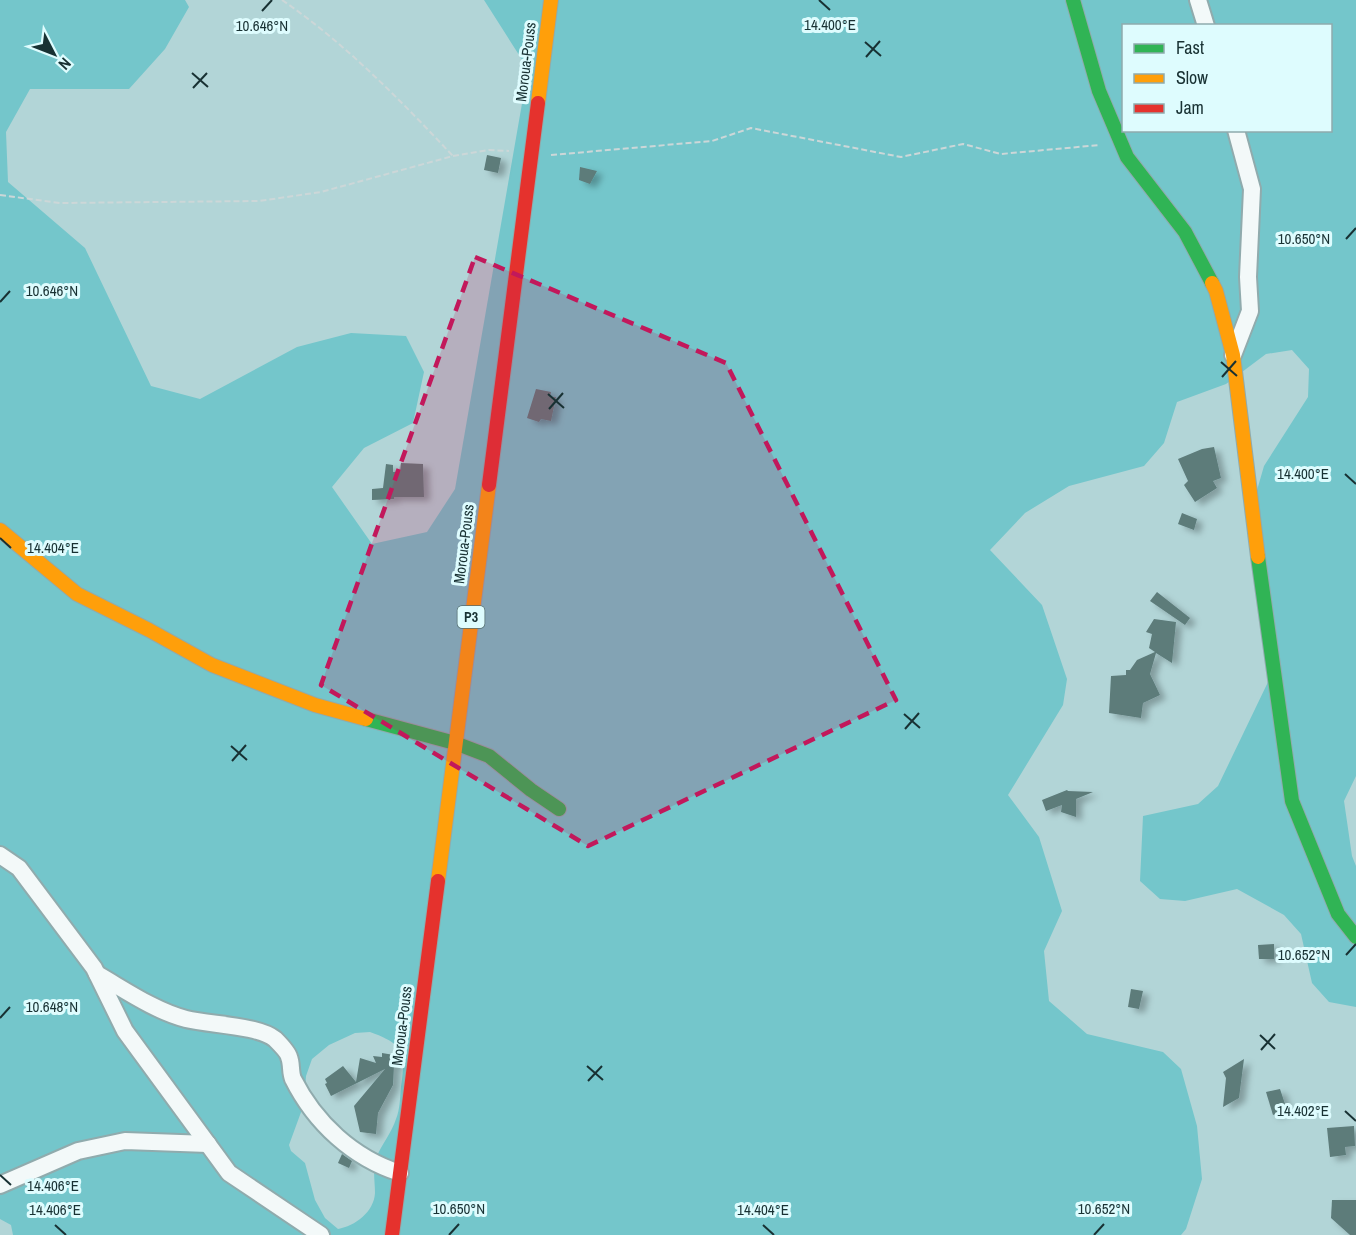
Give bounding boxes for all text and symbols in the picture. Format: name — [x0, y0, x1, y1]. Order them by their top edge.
text: 14.400°E — [804, 14, 856, 35]
text: 10.646°N — [236, 15, 288, 36]
street label: Moroua-Pouss — [510, 21, 541, 103]
north arrow — [24, 24, 84, 84]
legend — [1122, 24, 1332, 132]
text: Fast — [1176, 35, 1204, 60]
text: N — [54, 53, 76, 75]
text: Slow — [1176, 65, 1208, 90]
text: Jam — [1176, 95, 1204, 120]
text: 10.650°N — [1278, 228, 1330, 249]
text: 10.646°N — [26, 280, 78, 301]
text: 14.400°E — [1277, 463, 1329, 484]
street label: Moroua-Pouss — [448, 503, 479, 585]
text: 14.404°E — [27, 537, 79, 558]
road number: P3 — [458, 606, 484, 628]
text: 10.652°N — [1278, 944, 1330, 965]
street label: Moroua-Pouss — [386, 985, 417, 1067]
text: 10.648°N — [26, 996, 78, 1017]
text: 14.402°E — [1277, 1100, 1329, 1121]
text: 14.406°E — [27, 1175, 79, 1196]
text: 10.650°N — [433, 1198, 485, 1219]
text: 10.652°N — [1078, 1198, 1130, 1219]
text: 14.406°E — [29, 1199, 81, 1220]
text: 14.404°E — [737, 1199, 789, 1220]

